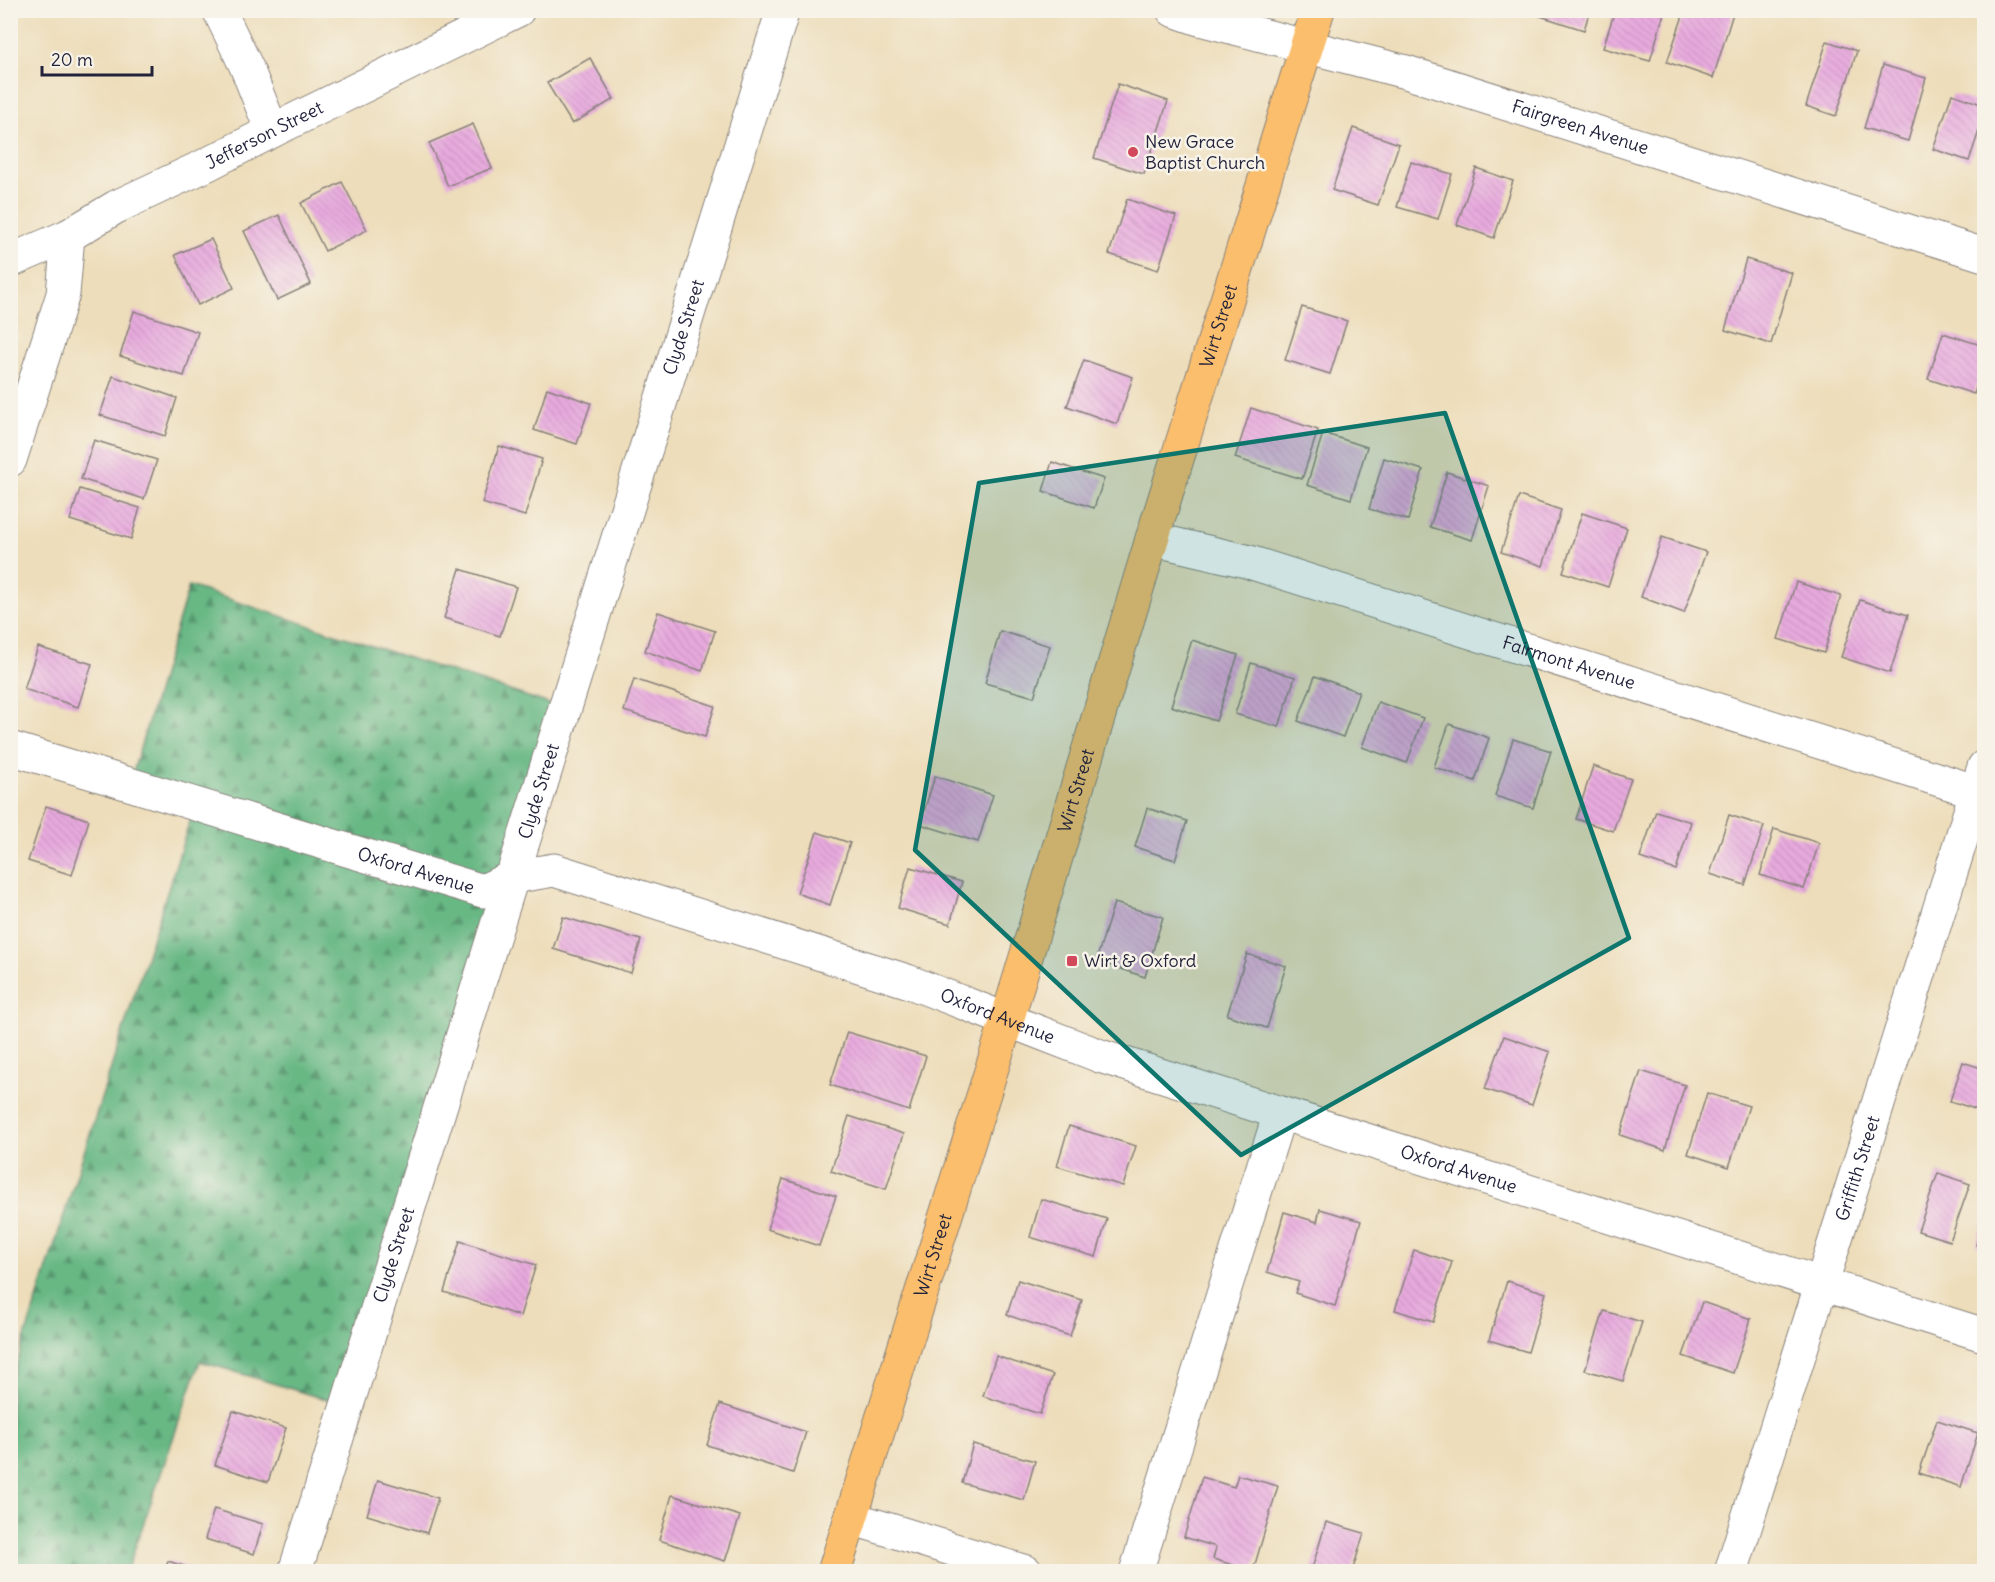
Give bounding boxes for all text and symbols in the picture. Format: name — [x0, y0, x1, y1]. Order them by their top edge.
scale bar — [42, 39, 152, 77]
text: 20 m — [51, 48, 93, 71]
street label: Fairgreen Avenue — [1509, 94, 1652, 159]
street label: Jefferson Street — [202, 96, 327, 174]
place label: New Grace Baptist Church — [1145, 130, 1265, 174]
marker: New Grace Baptist Church — [1126, 145, 1140, 159]
street label: Clyde Street — [658, 277, 709, 378]
street label: Wirt Street — [1194, 281, 1242, 371]
street label: Fairmont Avenue — [1500, 631, 1638, 694]
street label: Clyde Street — [513, 741, 564, 842]
street label: Wirt Street — [1052, 746, 1099, 835]
street label: Oxford Avenue — [355, 842, 477, 899]
place label: Wirt & Oxford — [1084, 949, 1197, 972]
marker: Wirt & Oxford — [1065, 954, 1079, 968]
street label: Oxford Avenue — [937, 983, 1058, 1048]
street label: Griffith Street — [1830, 1113, 1885, 1224]
street label: Oxford Avenue — [1398, 1140, 1520, 1198]
street label: Clyde Street — [368, 1204, 419, 1305]
street label: Wirt Street — [909, 1210, 957, 1300]

